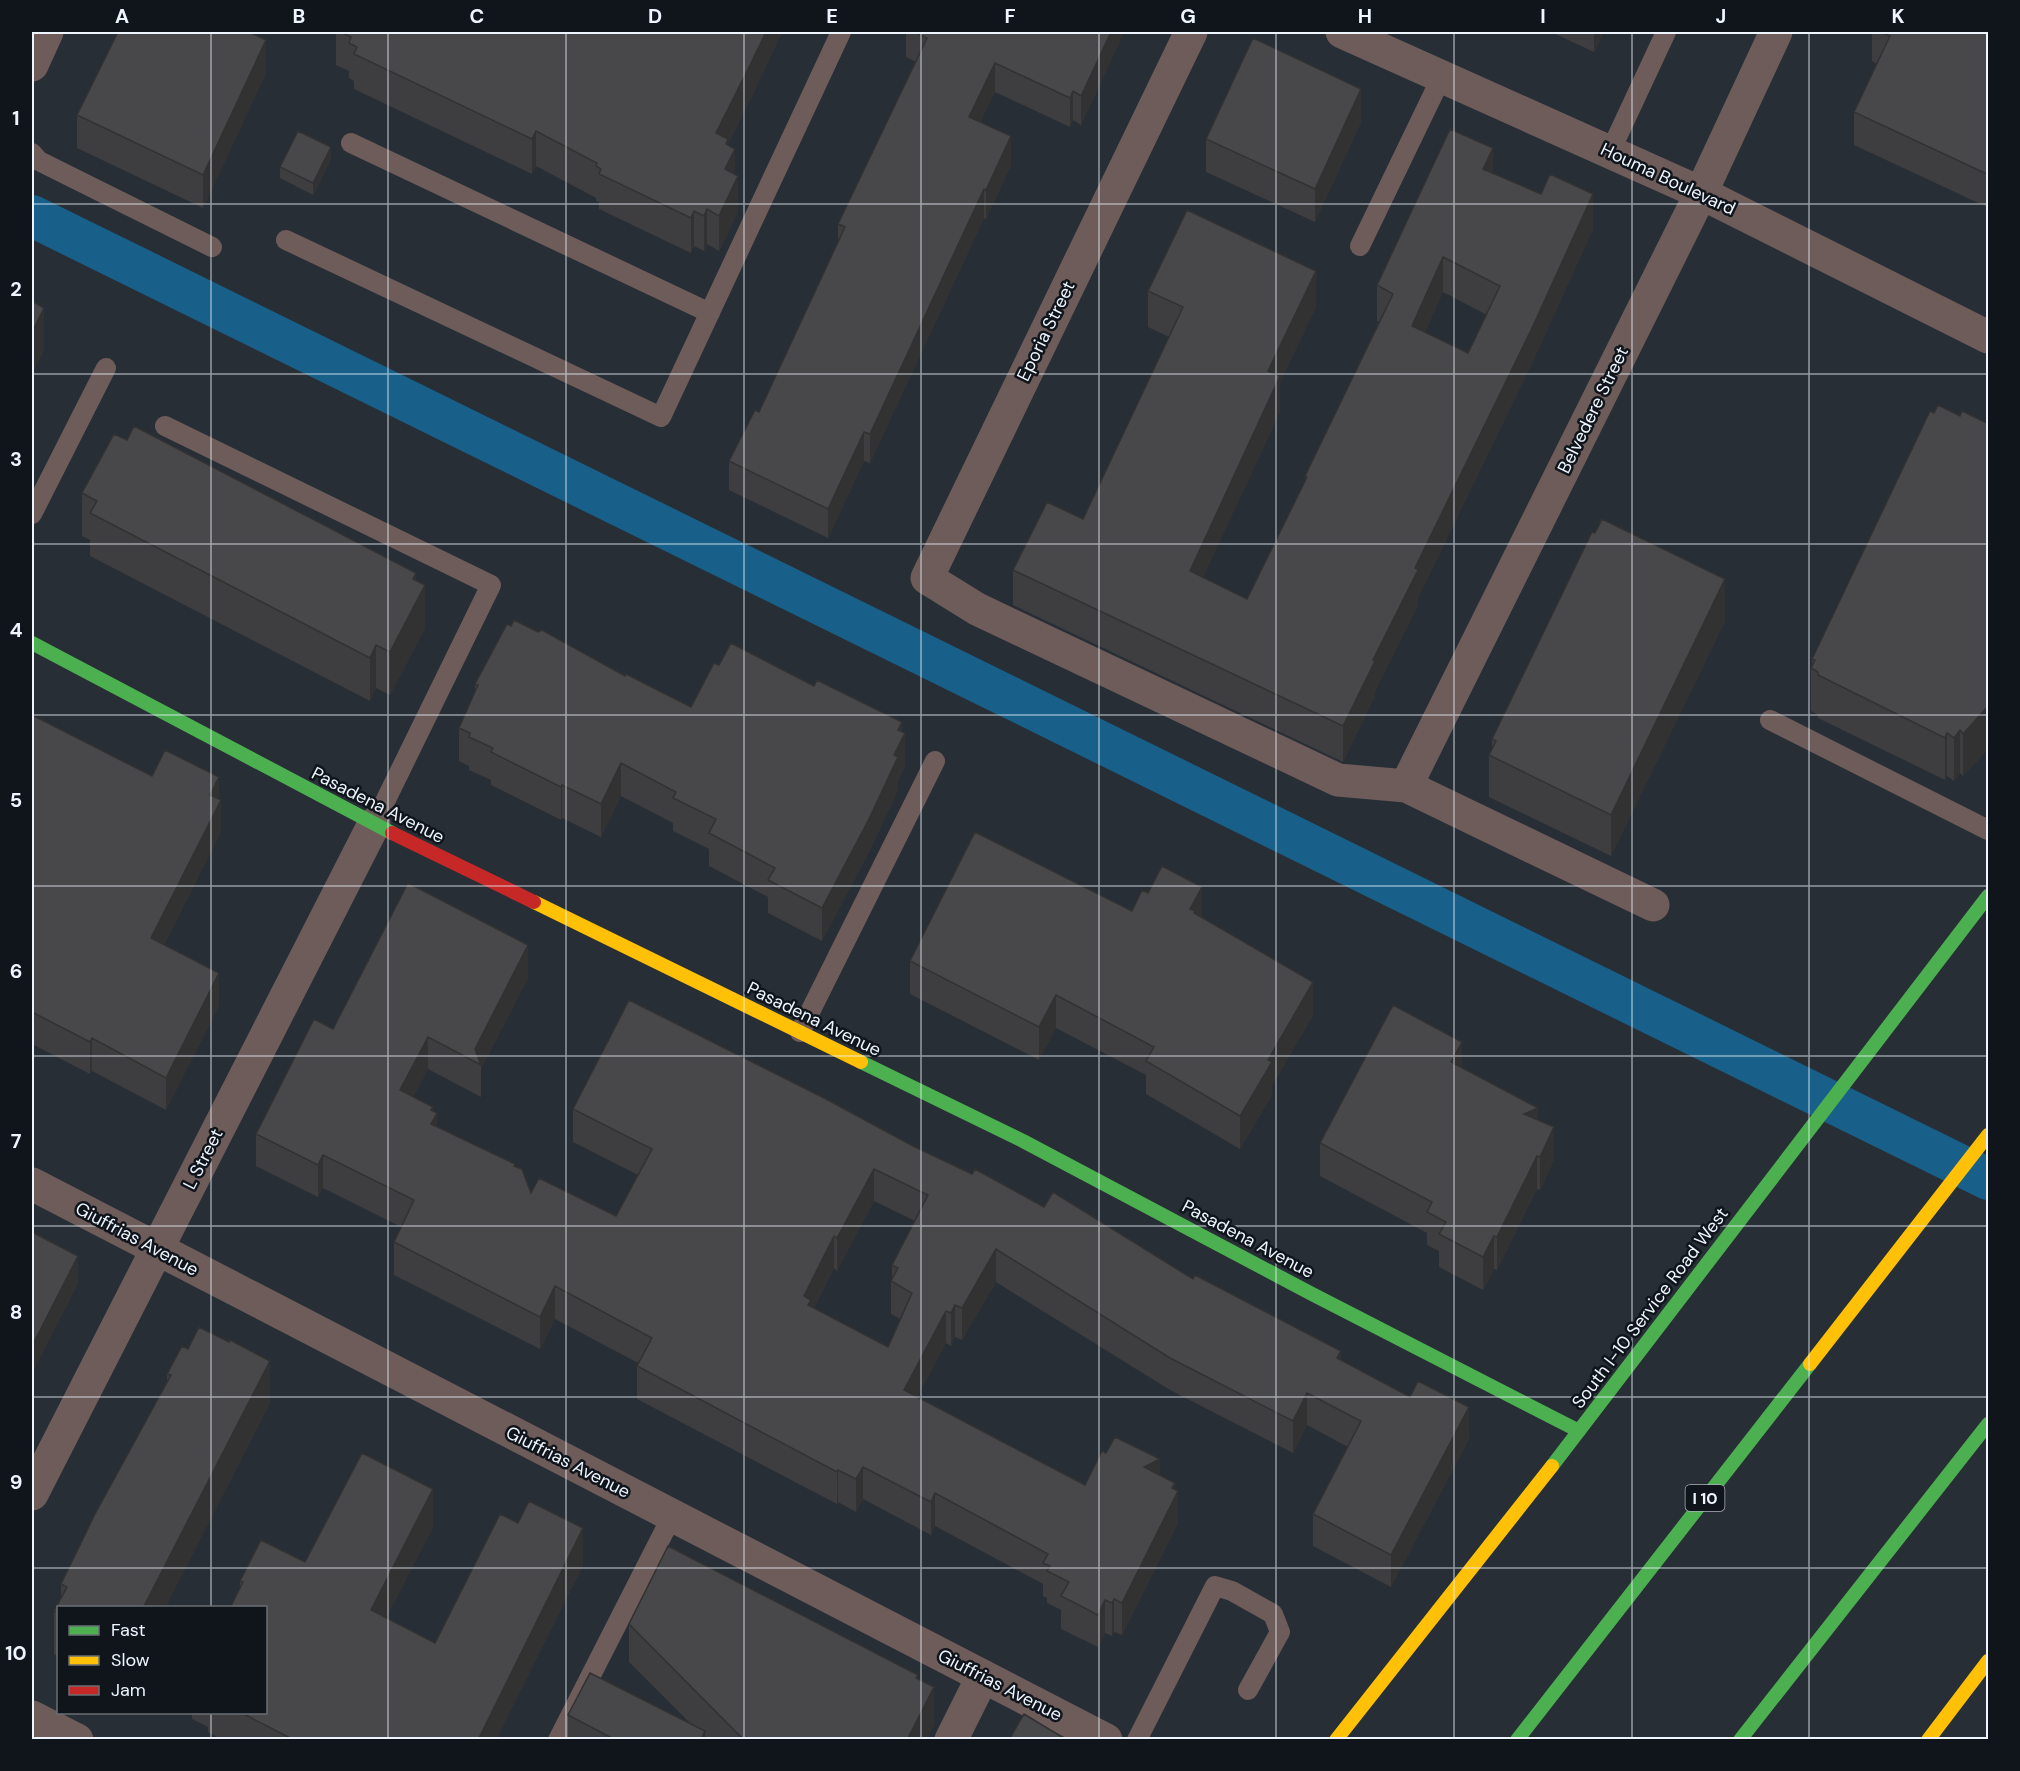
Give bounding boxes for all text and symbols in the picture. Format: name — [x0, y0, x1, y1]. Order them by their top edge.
text: A — [115, 3, 129, 29]
text: B — [293, 3, 305, 29]
text: C — [470, 3, 484, 29]
text: D — [648, 3, 662, 29]
text: E — [826, 3, 838, 29]
text: F — [1004, 3, 1016, 29]
text: G — [1180, 3, 1196, 29]
text: H — [1358, 3, 1372, 29]
text: I — [1540, 3, 1546, 29]
text: J — [1716, 3, 1726, 29]
text: K — [1891, 3, 1905, 29]
text: 1 — [12, 105, 20, 131]
street label: Houma Boulevard — [1597, 137, 1739, 221]
text: 2 — [10, 276, 22, 302]
street label: Eporia Street — [1011, 277, 1081, 385]
street label: Belvedere Street — [1552, 343, 1634, 477]
text: 3 — [10, 446, 22, 472]
text: 4 — [10, 617, 23, 643]
street label: Pasadena Avenue — [307, 761, 449, 849]
text: 5 — [10, 787, 22, 813]
text: 6 — [10, 958, 22, 984]
street label: Pasadena Avenue — [743, 976, 885, 1062]
street label: L Street — [177, 1124, 229, 1194]
text: 7 — [11, 1128, 22, 1154]
street label: Pasadena Avenue — [1178, 1194, 1318, 1284]
street label: Giuffrias Avenue — [71, 1196, 203, 1282]
street label: South I-10 Service Road West — [1566, 1203, 1734, 1413]
text: 8 — [10, 1299, 22, 1325]
street label: Giuffrias Avenue — [502, 1420, 634, 1504]
text: 9 — [10, 1469, 22, 1495]
road number: I 10 — [1686, 1485, 1724, 1511]
legend — [57, 1606, 267, 1714]
text: Fast — [111, 1618, 146, 1642]
text: 10 — [5, 1640, 27, 1666]
street label: Giuffrias Avenue — [934, 1643, 1066, 1727]
text: Slow — [111, 1648, 150, 1672]
text: Jam — [111, 1678, 146, 1702]

